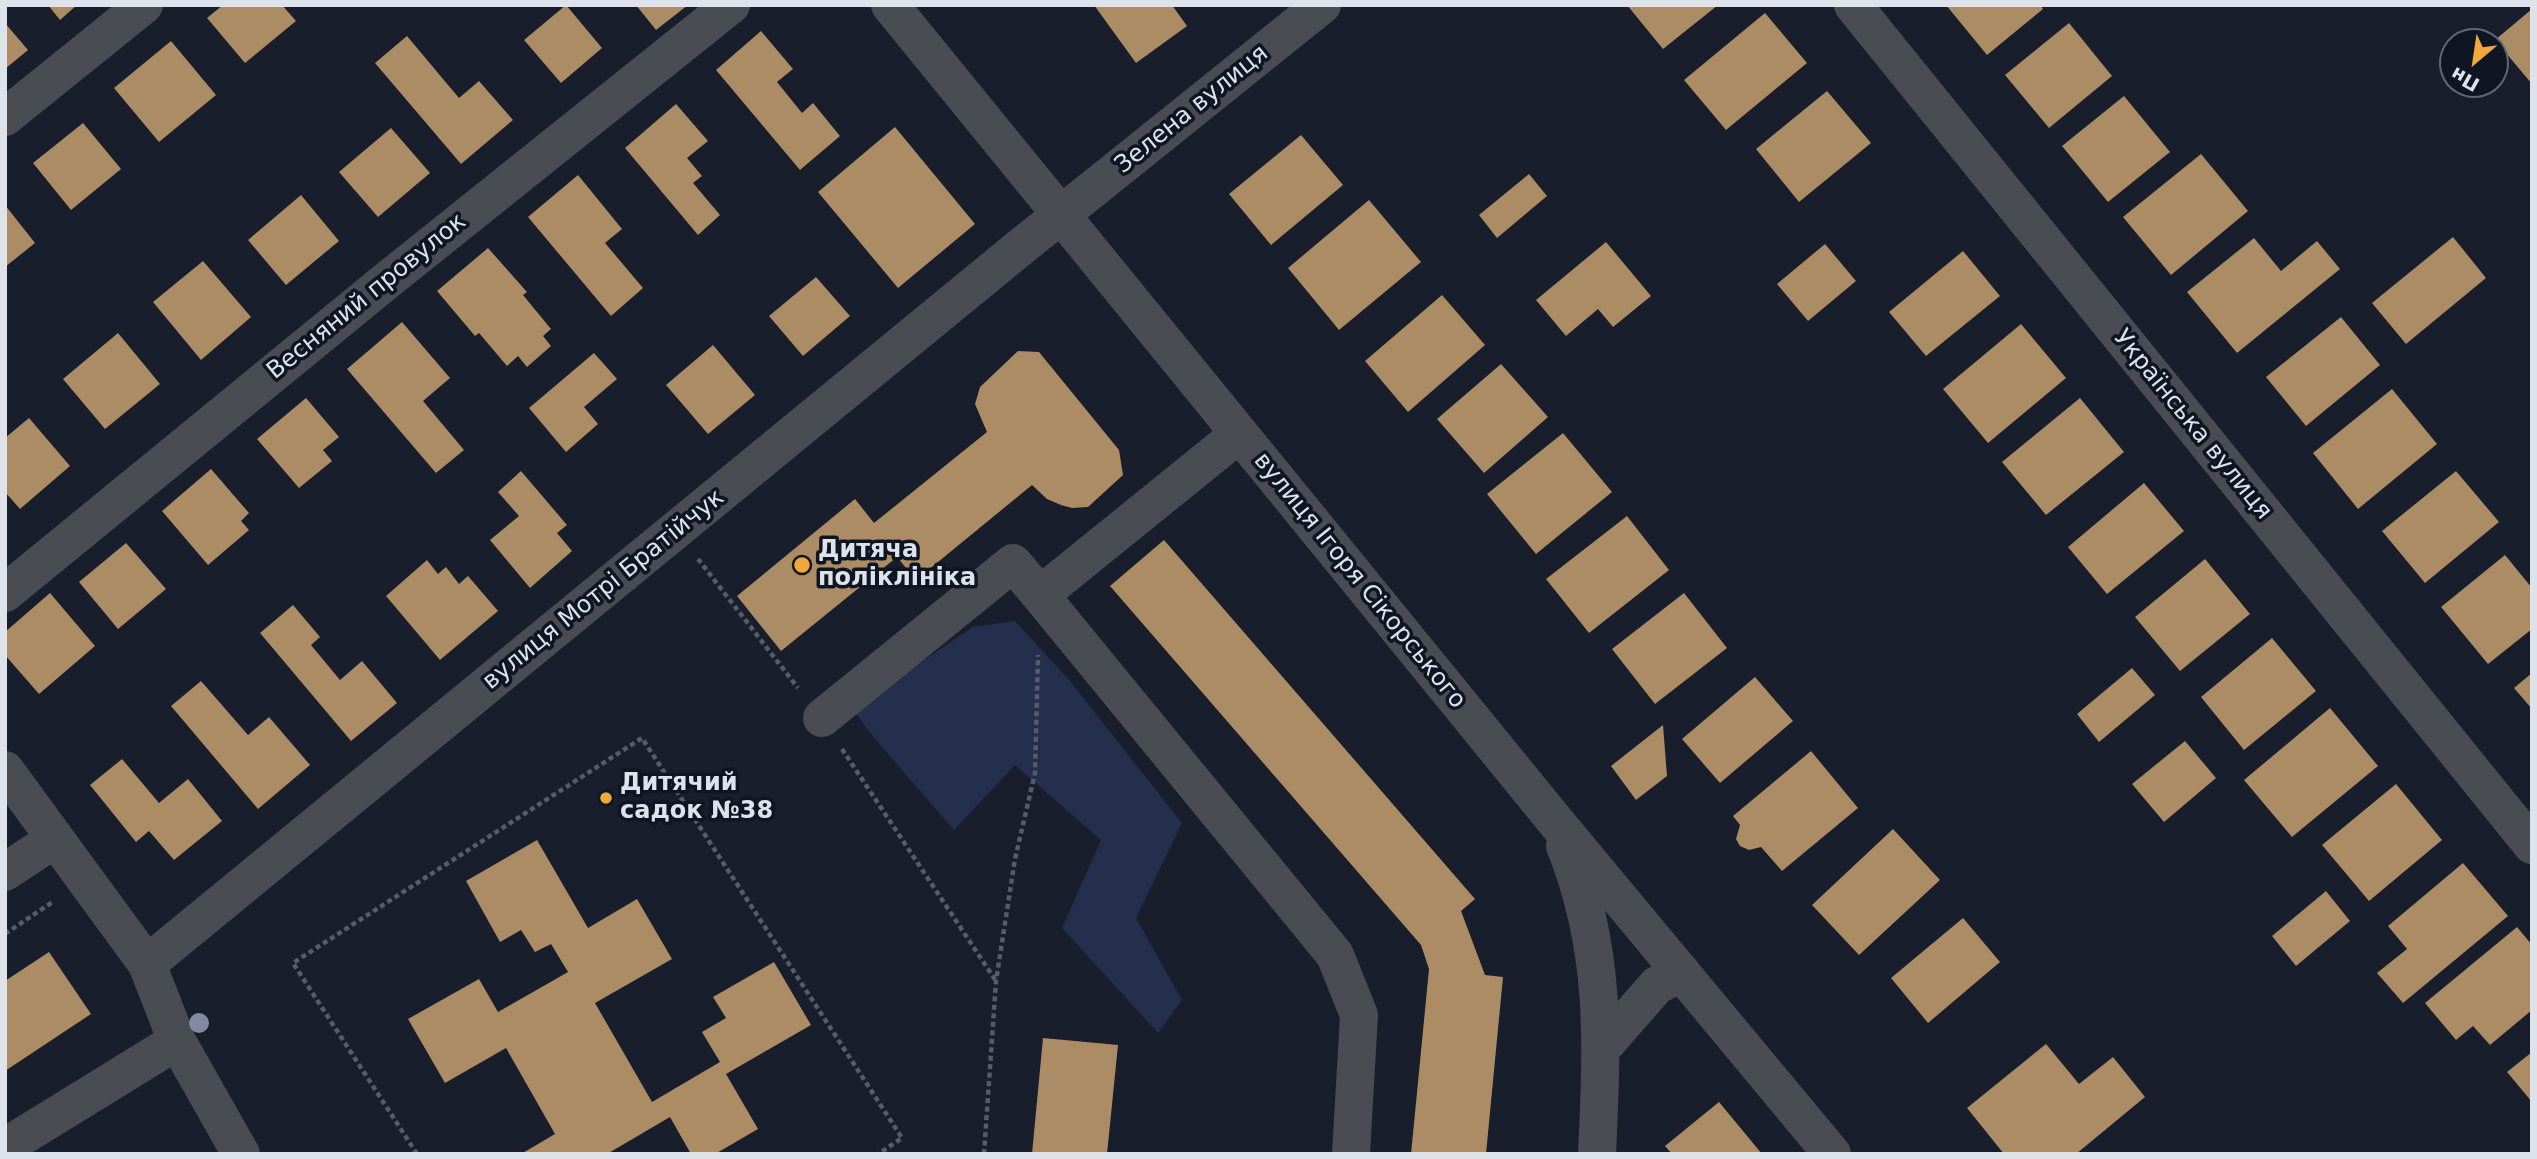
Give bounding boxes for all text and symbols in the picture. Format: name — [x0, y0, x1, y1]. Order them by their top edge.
north arrow — [2439, 28, 2509, 98]
street label: Зелена вулиця — [1110, 40, 1274, 180]
text: Пн — [2447, 63, 2483, 96]
street label: Весняний провулок — [262, 208, 472, 386]
street label: Українська вулиця — [2107, 324, 2277, 526]
street label: вулиця Ігоря Сікорського — [1247, 447, 1471, 715]
street label: вулиця Мотрі Братійчук — [478, 484, 730, 696]
place label: Дитяча поліклініка — [818, 537, 976, 593]
marker: Дитяча поліклініка — [792, 555, 812, 575]
place label: Дитячий садок №38 — [620, 770, 773, 826]
marker: Дитячий садок №38 — [598, 790, 614, 806]

